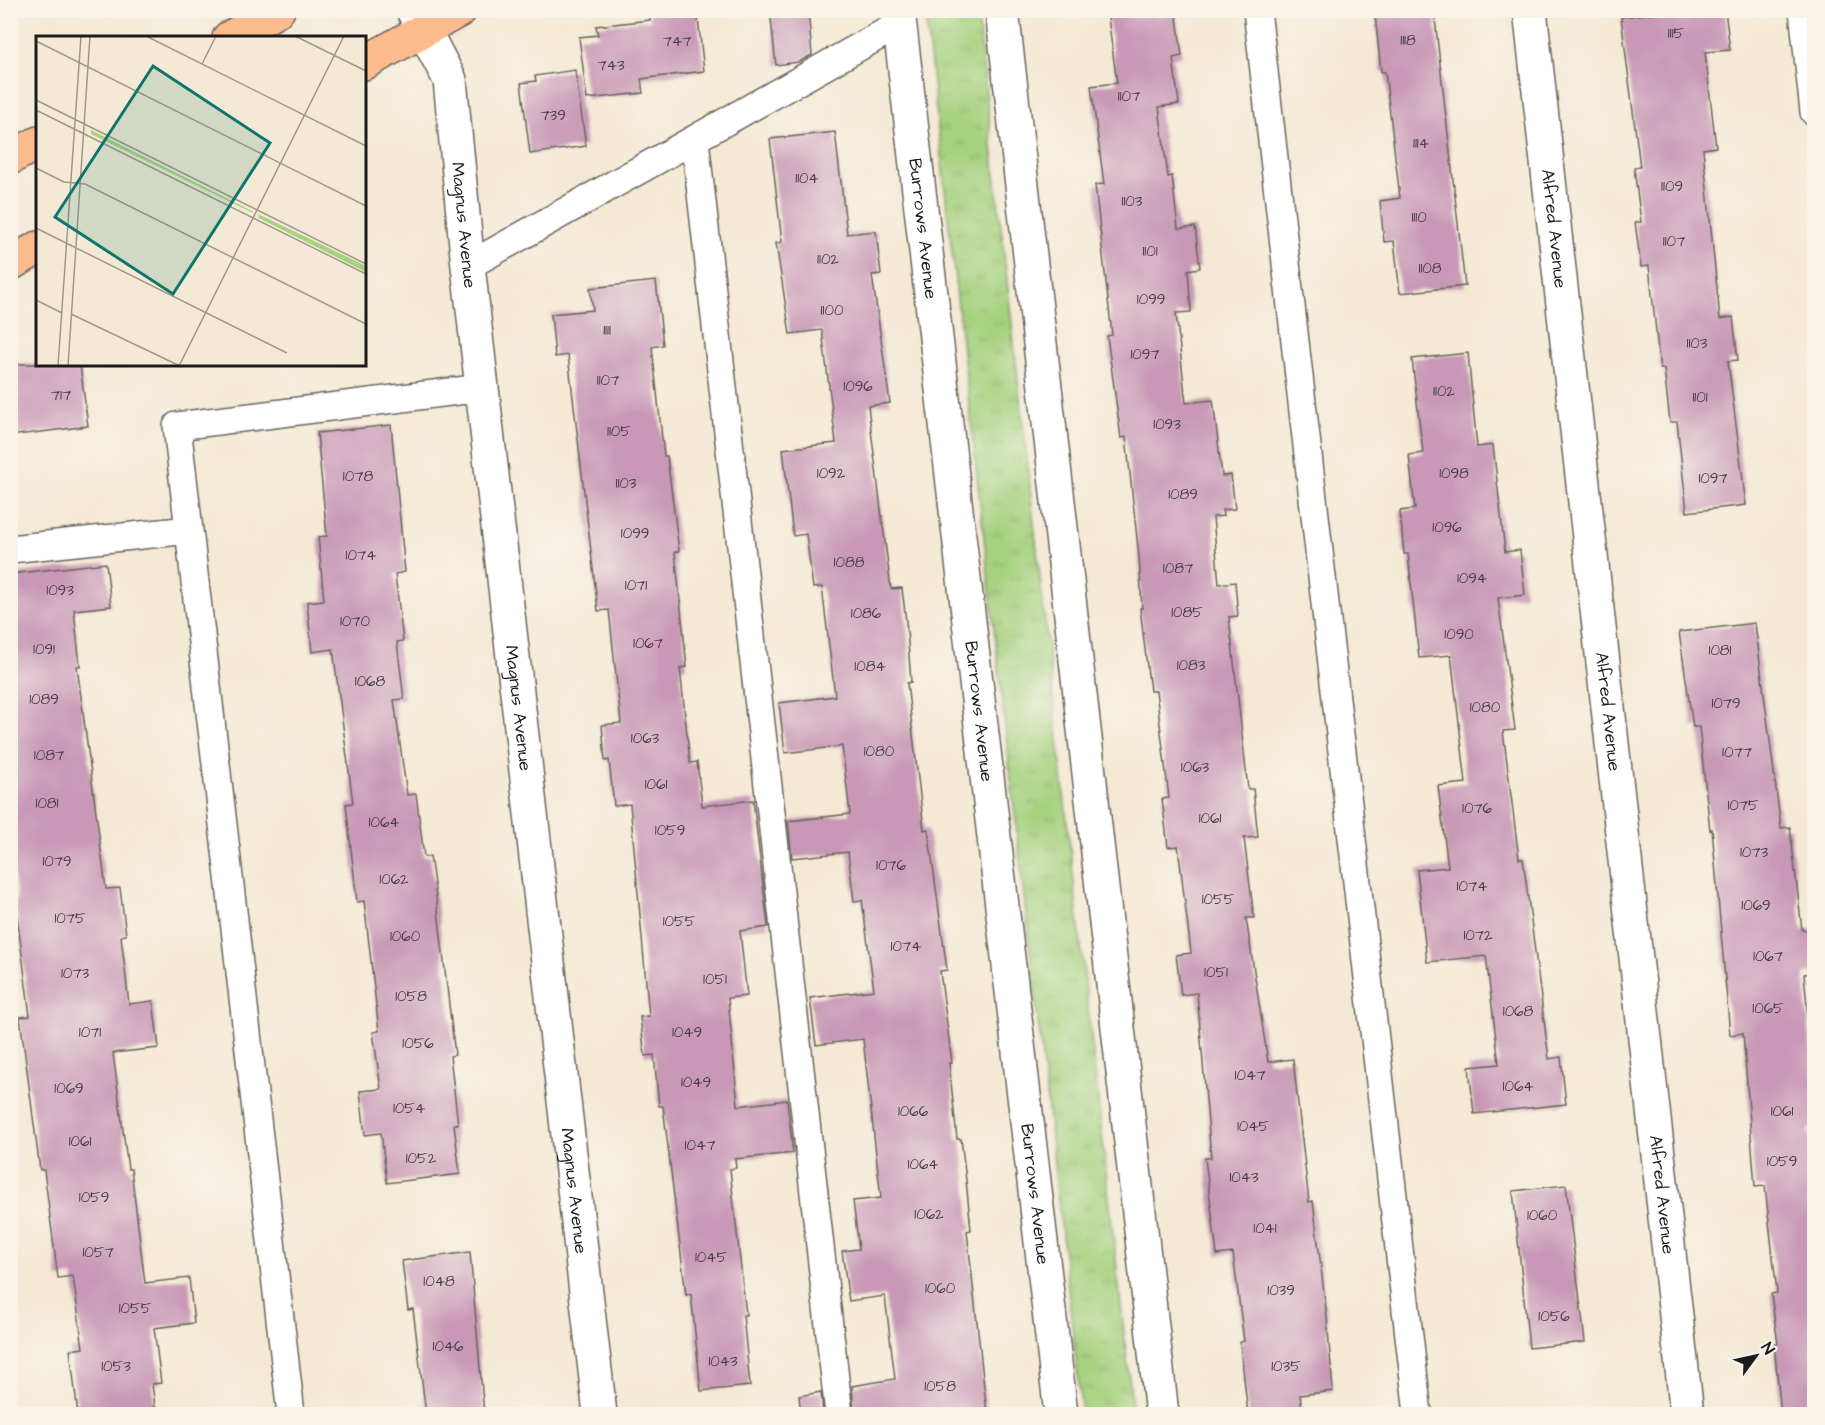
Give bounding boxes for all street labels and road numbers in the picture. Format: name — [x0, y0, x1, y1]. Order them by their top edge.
street label: Burrows Avenue — [902, 157, 943, 300]
street label: Magnus Avenue — [445, 161, 482, 290]
street label: Alfred Avenue — [1535, 168, 1573, 290]
street label: Burrows Avenue — [958, 640, 1000, 783]
street label: Magnus Avenue — [499, 644, 538, 772]
street label: Alfred Avenue — [1589, 651, 1627, 773]
street label: Burrows Avenue — [1014, 1122, 1056, 1266]
street label: Magnus Avenue — [554, 1127, 594, 1255]
street label: Alfred Avenue — [1643, 1134, 1681, 1256]

